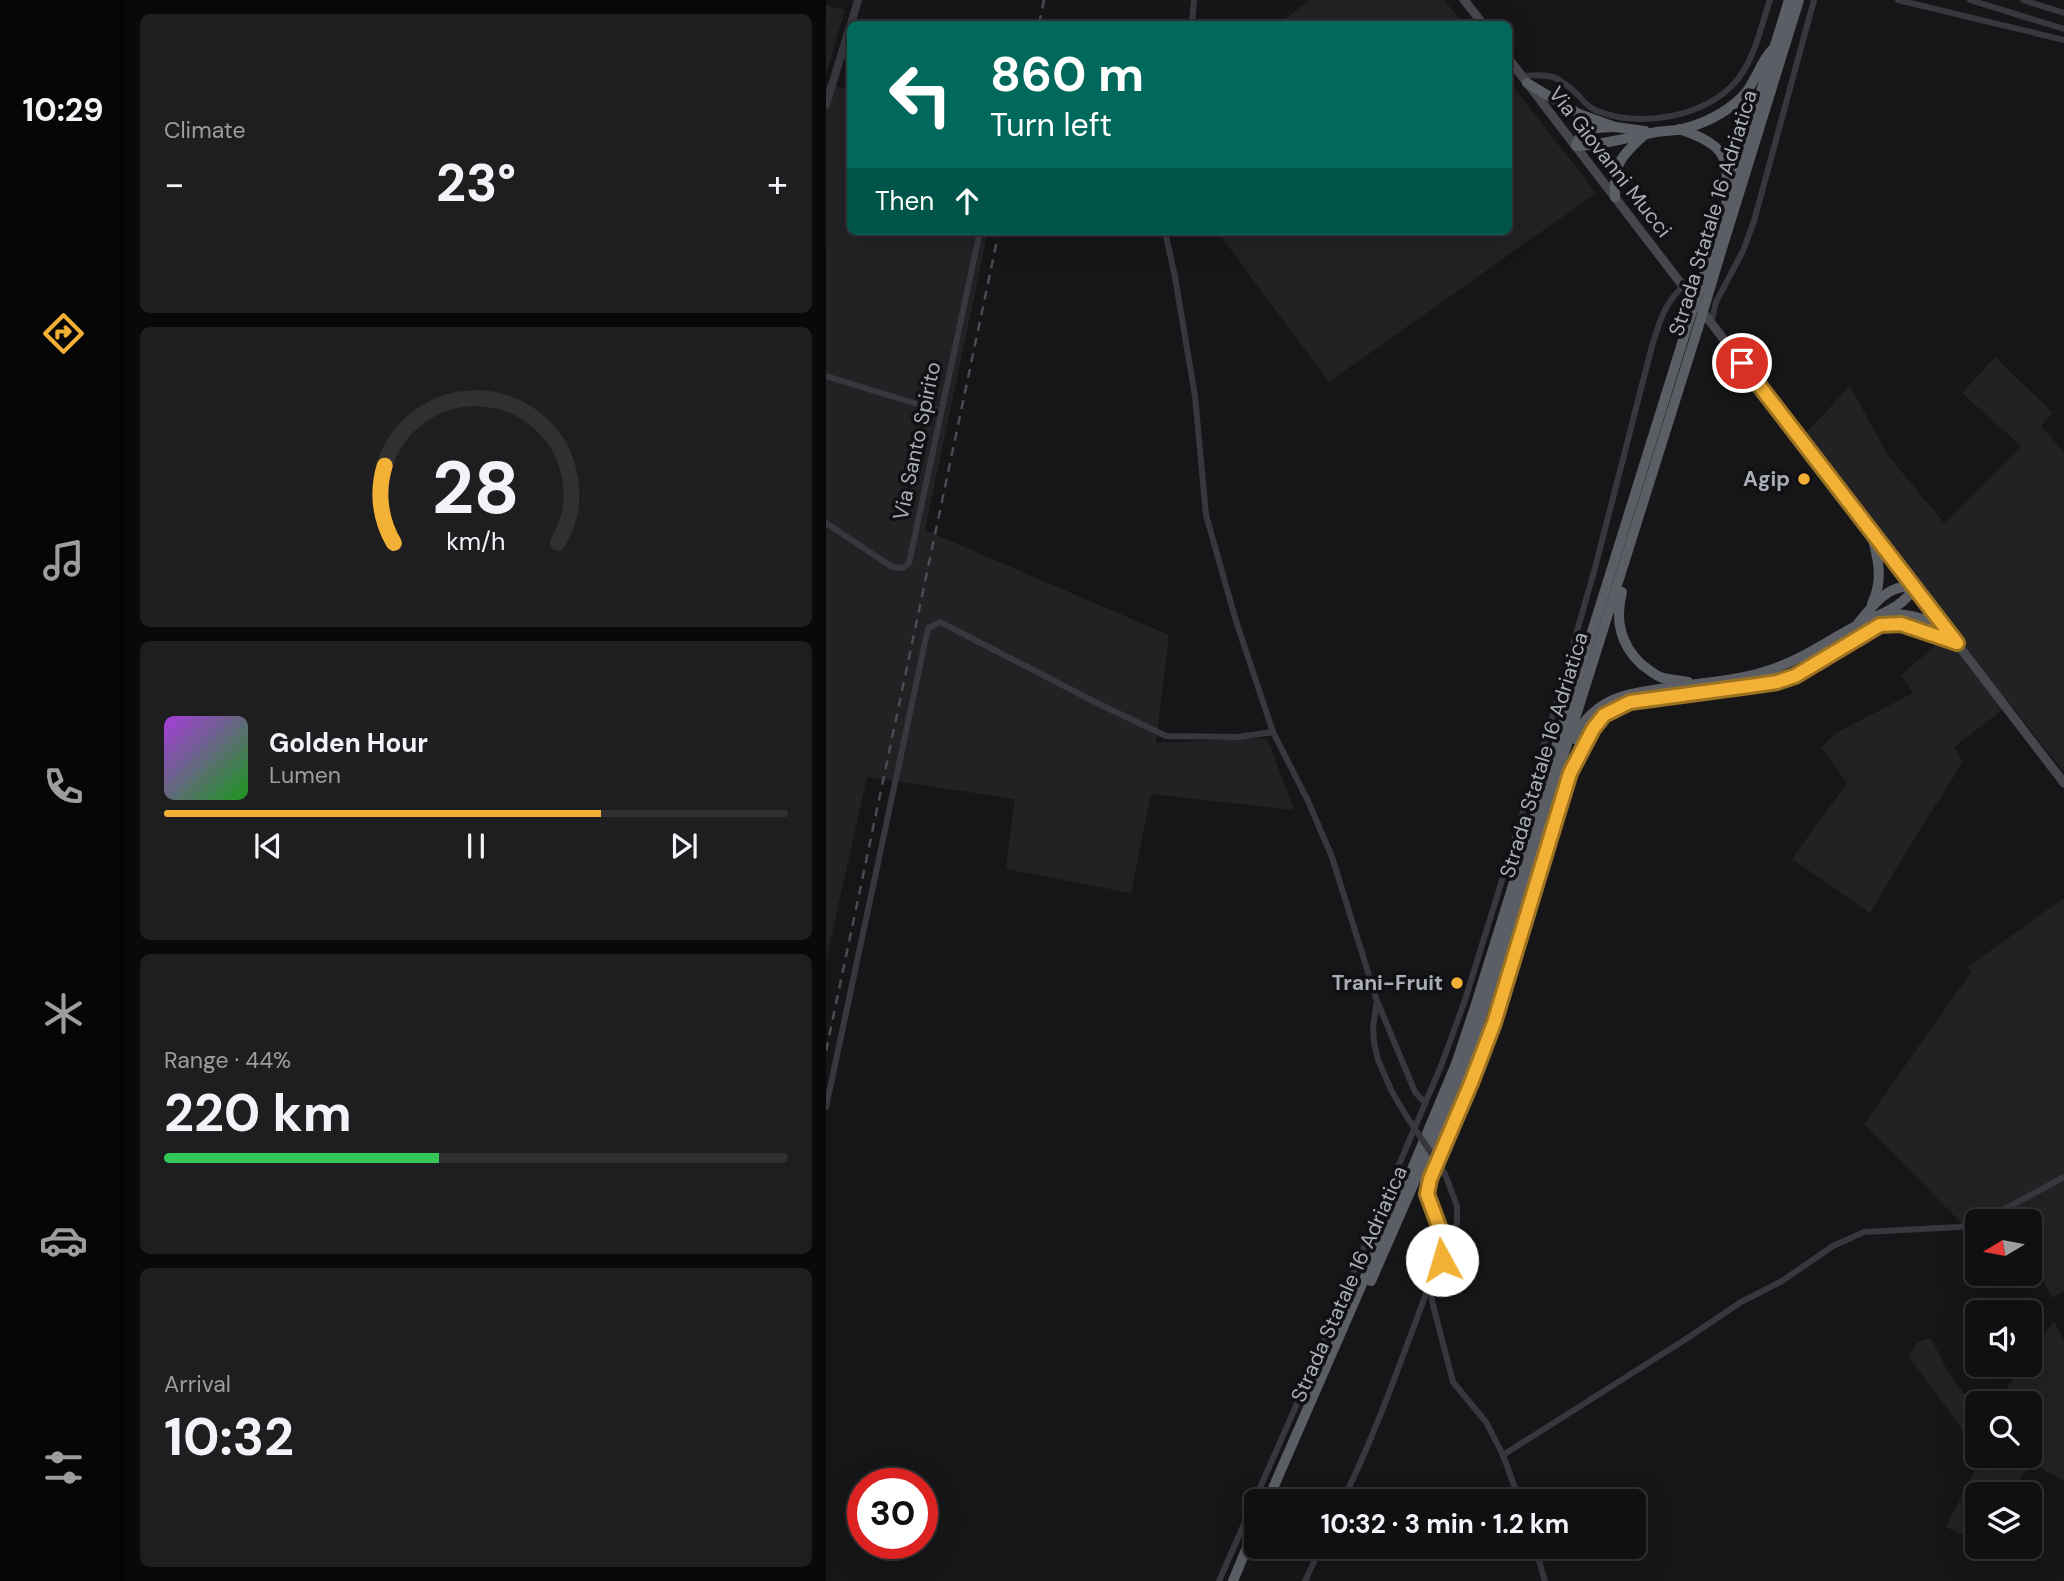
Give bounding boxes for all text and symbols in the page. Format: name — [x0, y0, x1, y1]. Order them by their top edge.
text: 860 m — [990, 42, 1144, 106]
icon: left — [875, 49, 966, 140]
street label: Via Giovanni Mucci — [1542, 81, 1678, 243]
street label: Strada Statale 16 Adriatica — [1662, 87, 1764, 339]
text: 10:29 — [23, 89, 103, 131]
text: Turn left — [990, 104, 1112, 146]
text: Climate — [164, 115, 246, 145]
text: 23° — [436, 149, 516, 217]
text: − — [164, 159, 185, 209]
text: + — [767, 159, 788, 209]
icon: ahead — [948, 182, 986, 220]
text: Then — [875, 184, 934, 218]
icon: directions — [39, 309, 88, 358]
pin — [1712, 333, 1772, 393]
icon: arrive — [1723, 344, 1761, 382]
street label: Via Santo Spirito — [887, 359, 947, 523]
text: 28 — [432, 442, 520, 537]
place label: Agip — [1743, 465, 1790, 493]
marker: Agip — [1796, 471, 1812, 487]
text: km/h — [446, 525, 506, 558]
icon: music — [39, 536, 88, 585]
street label: Strada Statale 16 Adriatica — [1493, 629, 1595, 881]
text: Golden Hour — [269, 726, 428, 760]
text: Lumen — [269, 760, 341, 790]
icon: phone — [39, 762, 88, 811]
icon: previous — [249, 827, 287, 865]
icon: pause — [457, 827, 495, 865]
icon: next — [665, 827, 703, 865]
place label: Trani-Fruit — [1332, 969, 1443, 997]
marker: Trani-Fruit — [1449, 975, 1465, 991]
icon: climate — [39, 989, 88, 1038]
text: Range · 44% — [164, 1045, 291, 1075]
text: 220 km — [164, 1079, 352, 1147]
street label: Strada Statale 16 Adriatica — [1284, 1162, 1414, 1406]
north arrow — [1965, 1209, 2042, 1286]
map controls — [1965, 1209, 2042, 1559]
icon: car — [39, 1216, 88, 1265]
position arrow — [1405, 1223, 1479, 1297]
button: sound — [1965, 1300, 2042, 1377]
text: Arrival — [164, 1369, 231, 1399]
button: search — [1965, 1391, 2042, 1468]
text: 10:32 — [164, 1403, 294, 1471]
icon: filters — [39, 1443, 88, 1492]
speed limit sign: 30 — [847, 1468, 938, 1559]
button: layers — [1965, 1482, 2042, 1559]
text: 10:32 · 3 min · 1.2 km — [1321, 1507, 1569, 1541]

